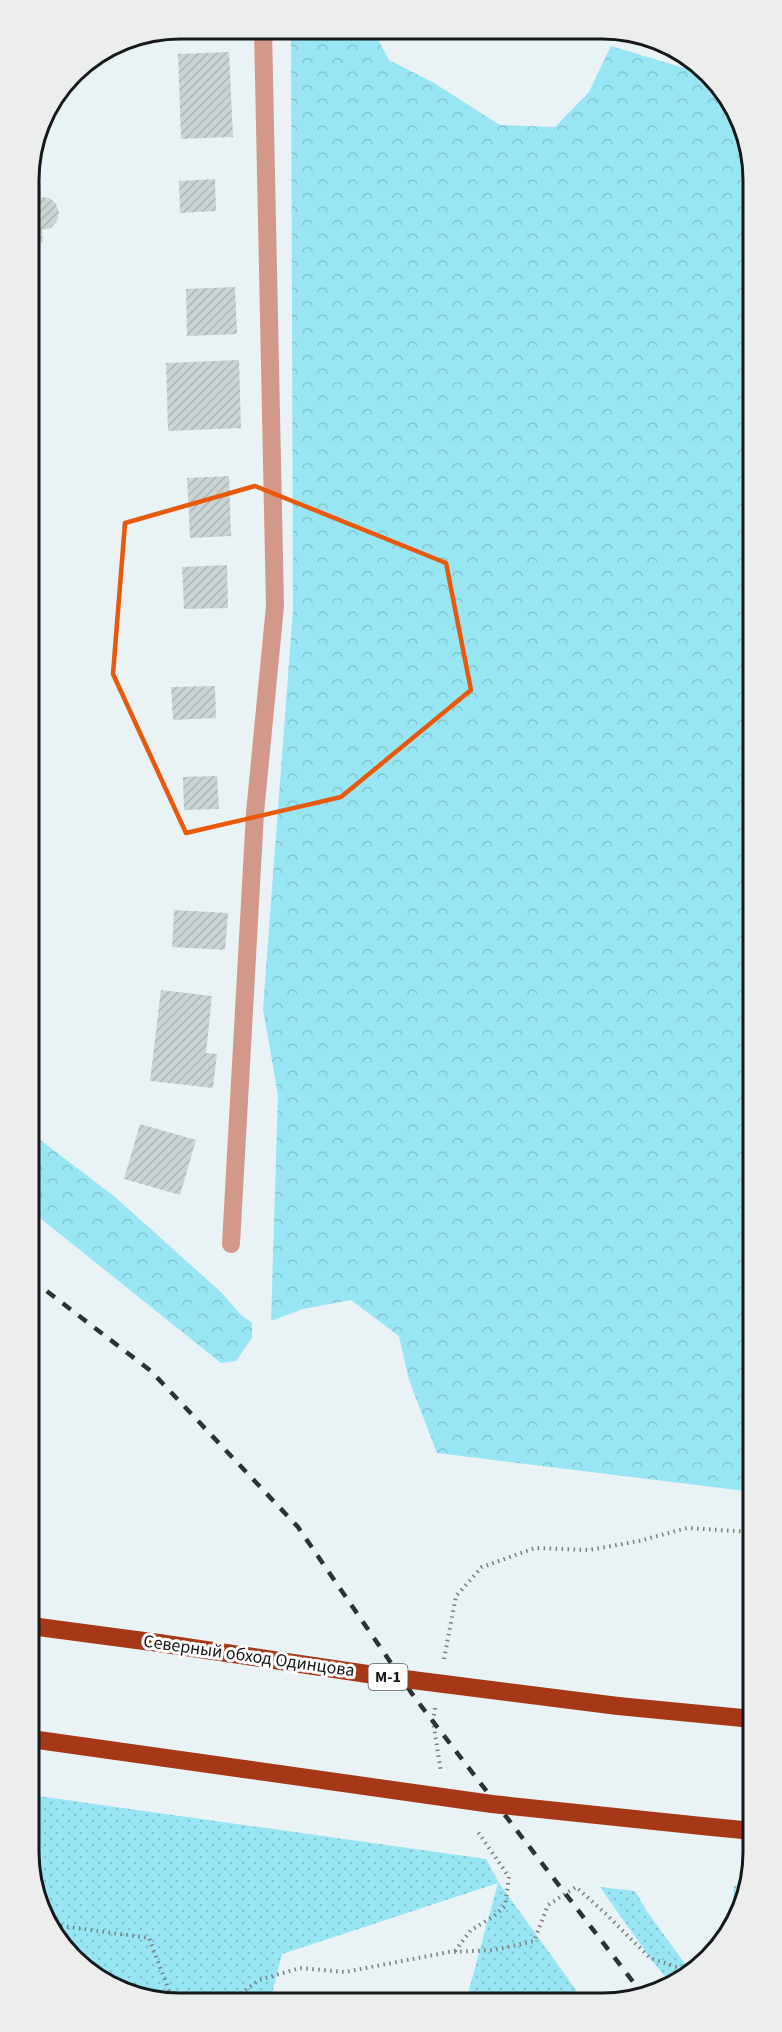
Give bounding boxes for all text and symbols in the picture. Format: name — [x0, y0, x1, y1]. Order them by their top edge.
street label: Северный обход Одинцова — [142, 1629, 356, 1683]
road number: М-1 — [368, 1664, 408, 1690]

